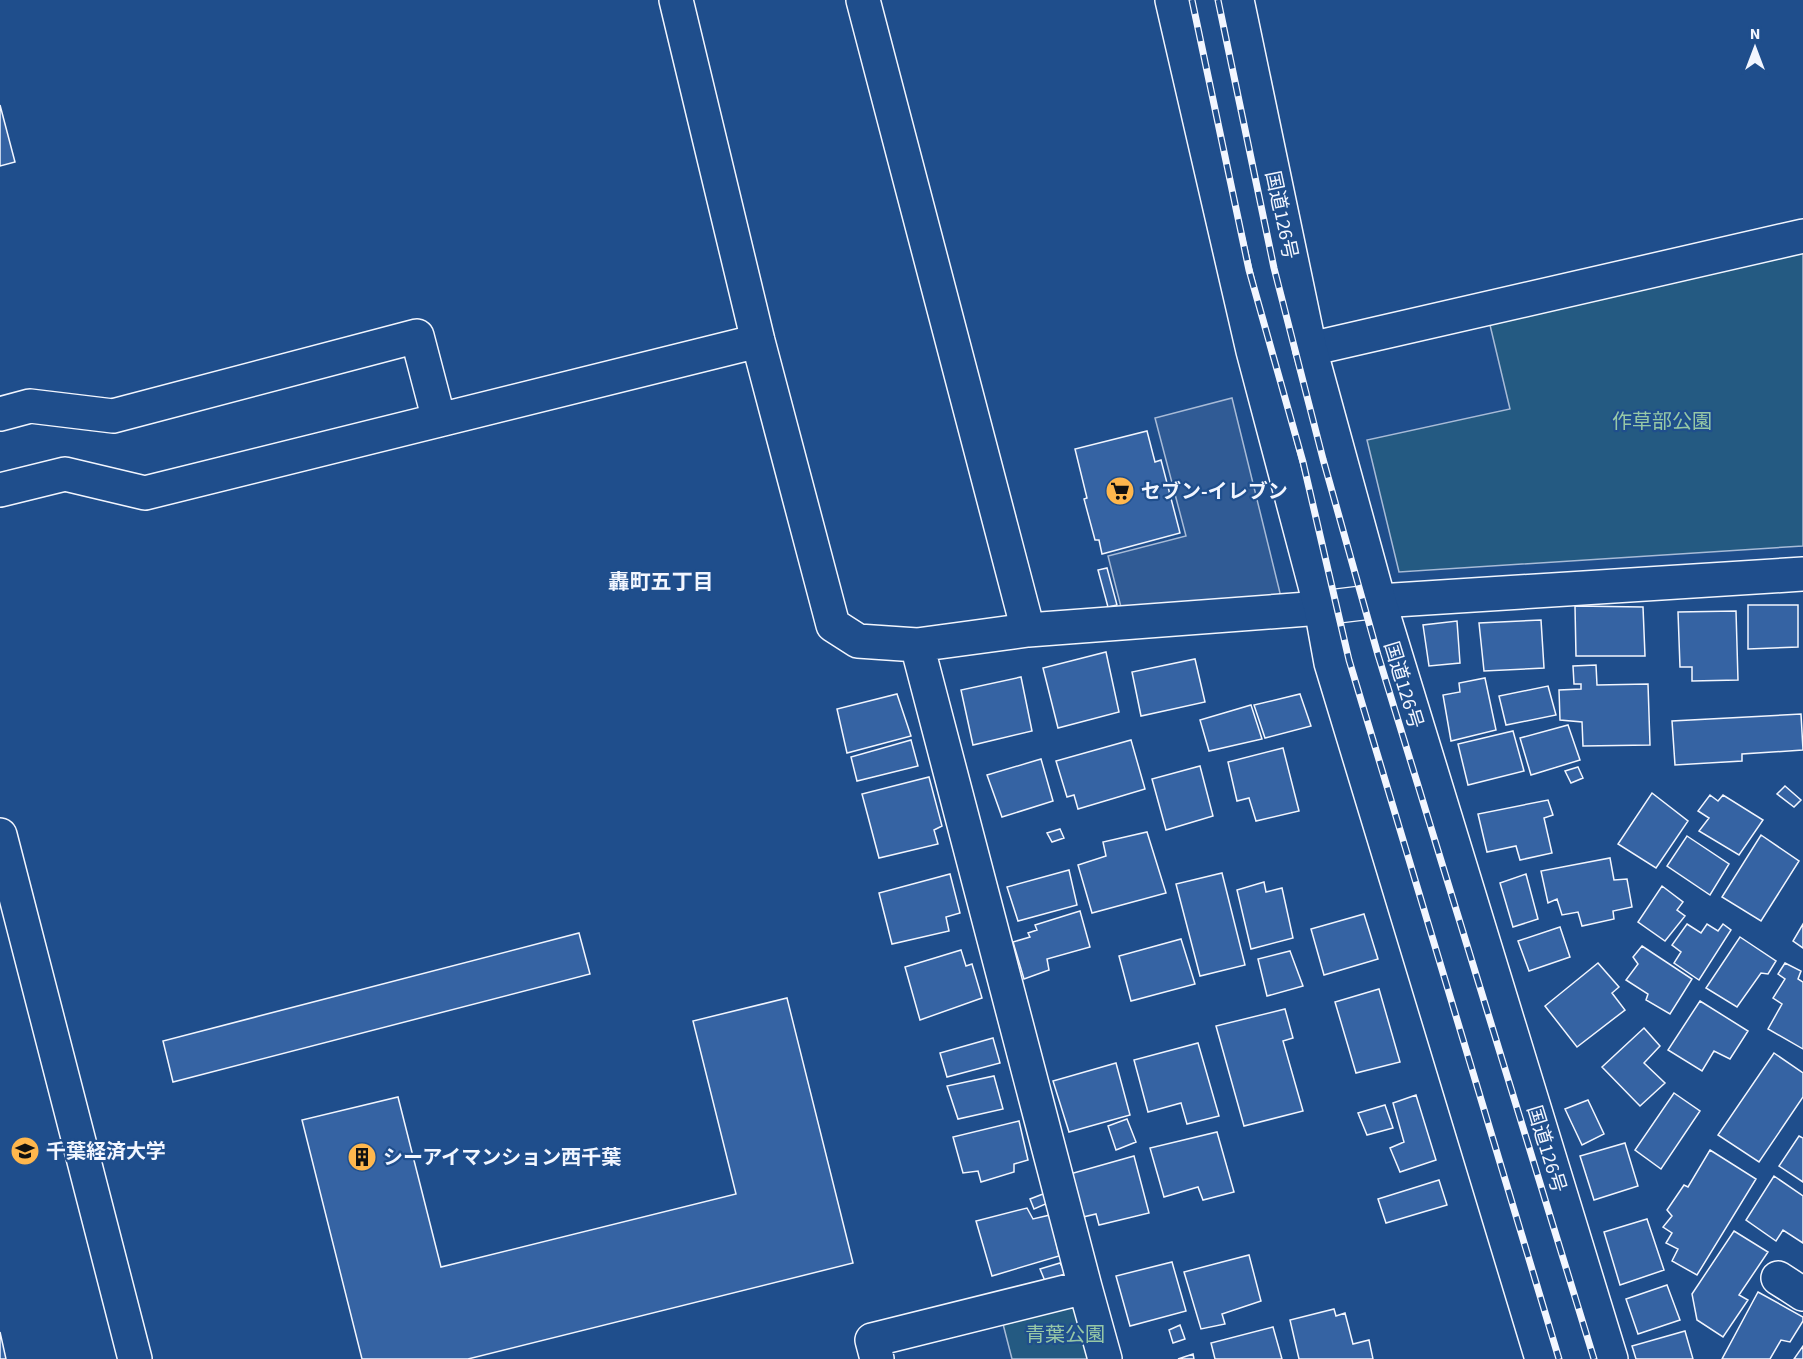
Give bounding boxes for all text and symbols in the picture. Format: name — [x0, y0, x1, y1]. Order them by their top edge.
north arrow — [1725, 18, 1785, 78]
text: N — [1750, 23, 1760, 45]
street label: 国道126号 — [1258, 168, 1304, 262]
park label: 作草部公園 — [1612, 408, 1712, 436]
supermarket icon: セブン-イレブン — [1104, 475, 1136, 507]
place label: セブン-イレブン — [1141, 478, 1288, 506]
district label: 轟町五丁目 — [609, 567, 714, 597]
street label: 国道126号 — [1377, 638, 1430, 732]
street label: 国道126号 — [1520, 1102, 1573, 1196]
school or university icon: 千葉経済大学 — [9, 1135, 41, 1167]
place label: 千葉経済大学 — [46, 1138, 166, 1166]
building icon: シーアイマンション西千葉 — [346, 1141, 378, 1173]
place label: シーアイマンション西千葉 — [383, 1144, 621, 1172]
park label: 青葉公園 — [1025, 1321, 1105, 1349]

